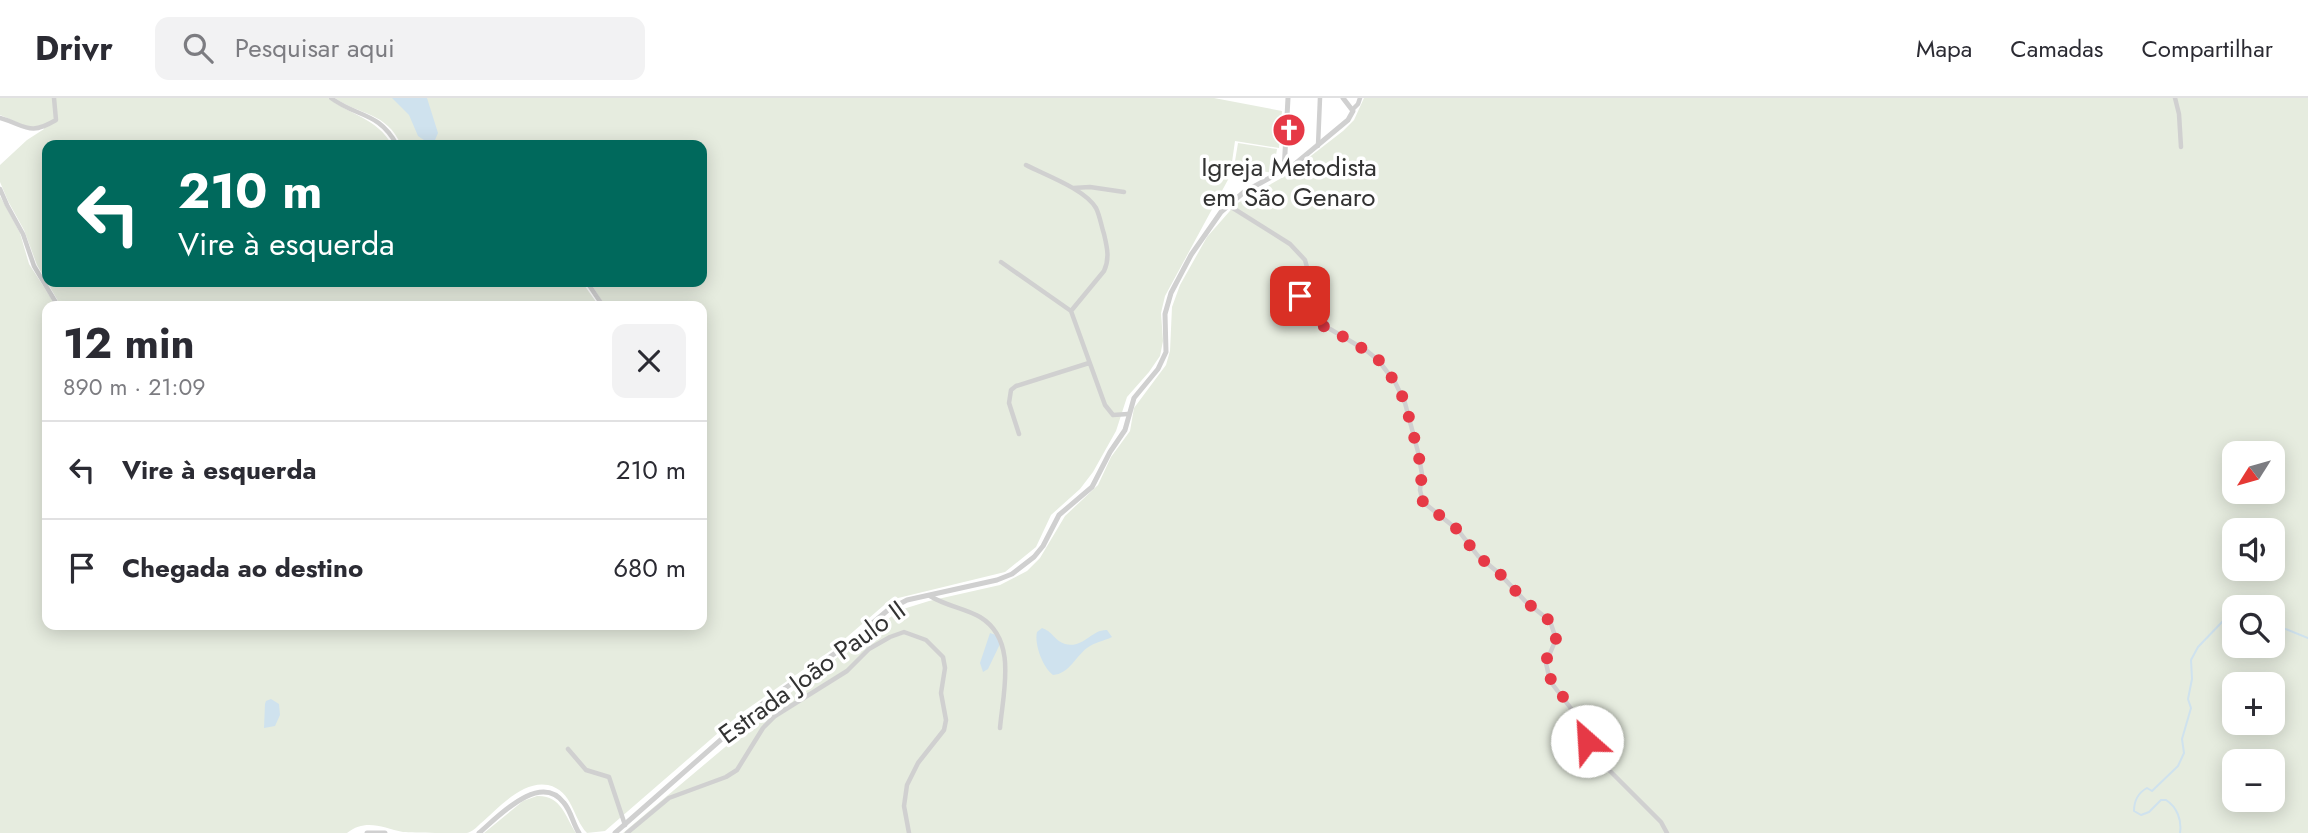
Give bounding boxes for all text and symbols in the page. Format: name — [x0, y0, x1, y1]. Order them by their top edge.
search box — [155, 17, 645, 80]
text: Drivr — [35, 25, 113, 72]
icon: search — [179, 29, 217, 67]
text: Pesquisar aqui — [235, 29, 395, 67]
text: Mapa — [1916, 31, 1972, 66]
text: Camadas — [2010, 31, 2103, 66]
text: Compartilhar — [2141, 31, 2273, 66]
church icon: Igreja Metodista em São Genaro — [1270, 111, 1308, 149]
place label: Igreja Metodista em São Genaro — [1201, 148, 1377, 216]
text: 210 m — [178, 156, 322, 226]
icon: left — [63, 168, 154, 259]
text: Vire à esquerda — [178, 221, 395, 267]
pin — [1270, 266, 1330, 326]
icon: arrive — [1281, 277, 1319, 315]
text: 12 min — [63, 313, 195, 374]
button: close — [612, 324, 686, 398]
text: 890 m · 21:09 — [63, 370, 206, 404]
north arrow — [2222, 441, 2286, 504]
map controls — [2222, 441, 2285, 812]
icon: left — [63, 451, 101, 489]
text: Vire à esquerda — [122, 451, 317, 489]
text: 210 m — [616, 451, 686, 489]
button: sound — [2222, 518, 2285, 581]
icon: arrive — [63, 549, 101, 587]
text: Chegada ao destino — [122, 549, 363, 587]
text: 680 m — [613, 549, 686, 587]
street label: Estrada João Paulo II — [711, 591, 913, 753]
button: search — [2222, 595, 2285, 658]
button: + — [2222, 672, 2285, 735]
position arrow — [1550, 704, 1624, 778]
button: − — [2222, 749, 2285, 812]

